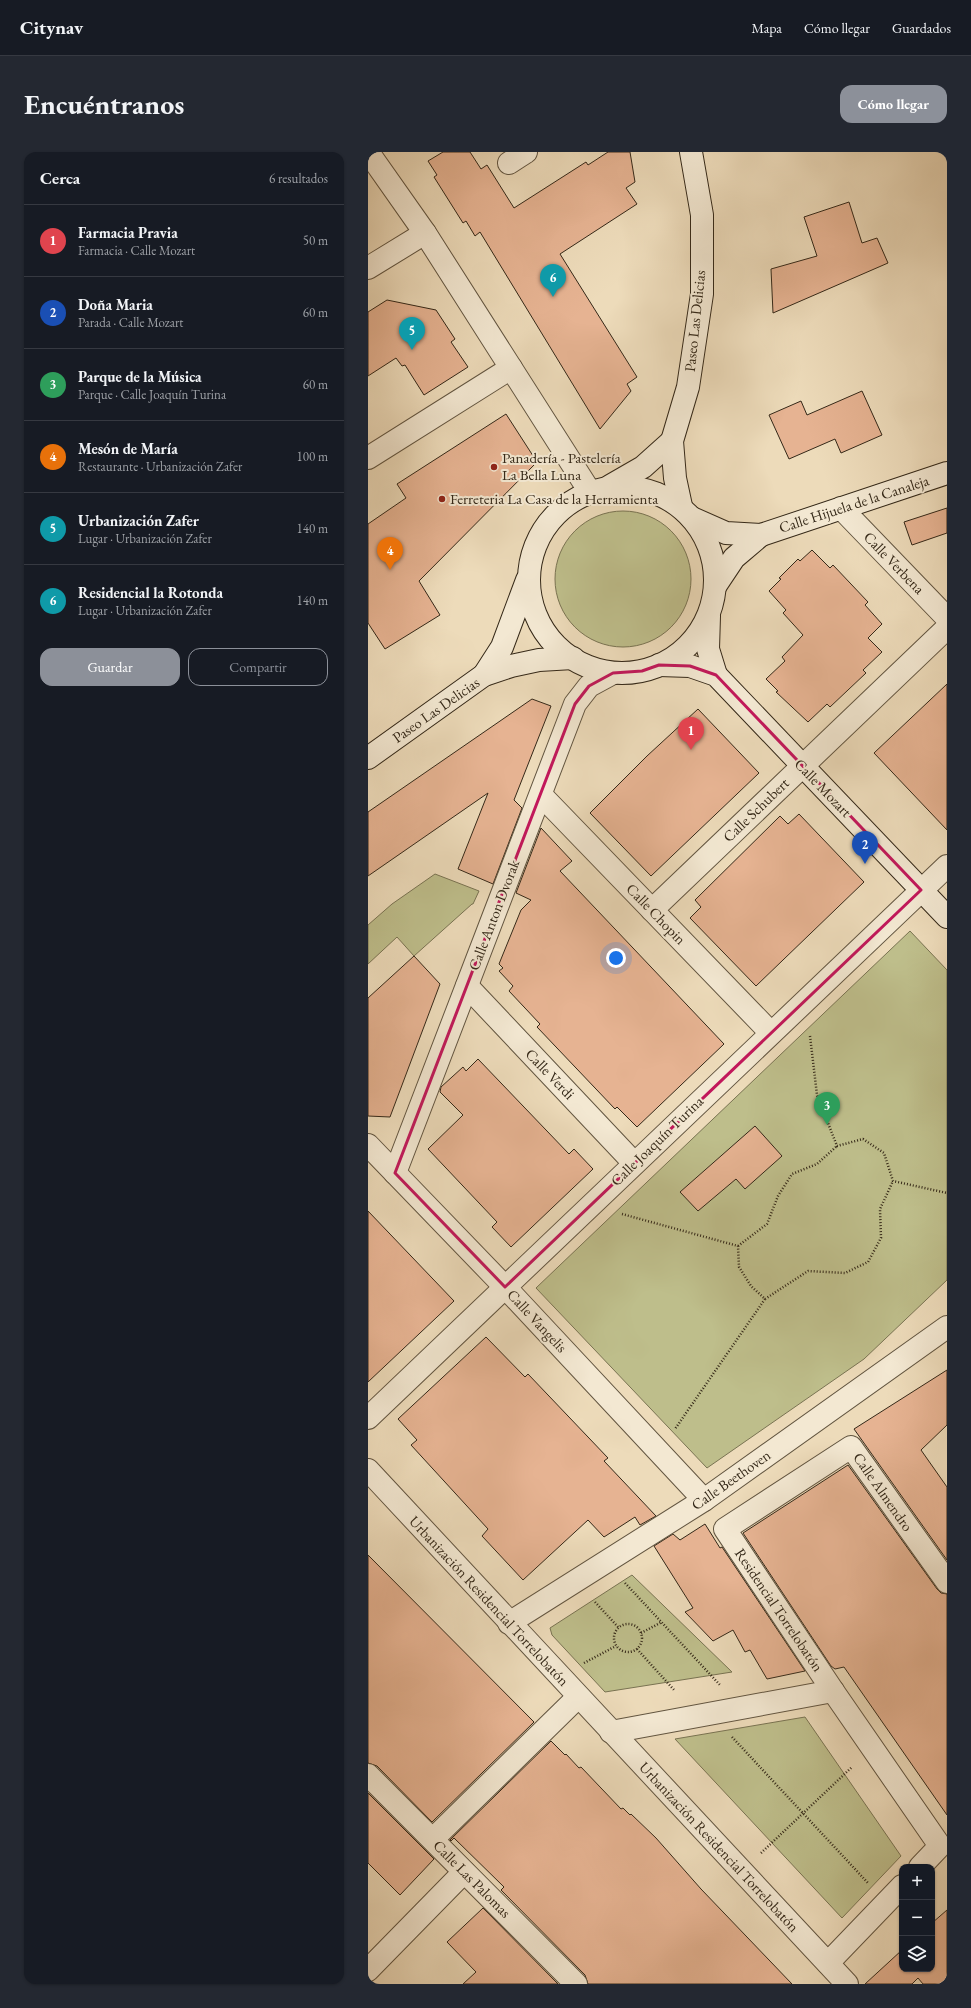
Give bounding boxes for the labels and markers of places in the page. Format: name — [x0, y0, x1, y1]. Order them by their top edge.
pin: 6 — [540, 264, 566, 297]
pin: 5 — [399, 317, 425, 350]
place label: Panadería - Pastelería La Bella Luna — [502, 448, 621, 484]
marker: Panadería - Pastelería La Bella Luna — [489, 462, 499, 472]
place label: Ferreteria La Casa de la Herramienta — [450, 489, 658, 508]
marker: Ferreteria La Casa de la Herramienta — [437, 494, 447, 504]
pin: 4 — [377, 537, 403, 570]
pin: 1 — [678, 717, 704, 750]
pin: 2 — [852, 831, 878, 864]
pin: 3 — [814, 1092, 840, 1125]

